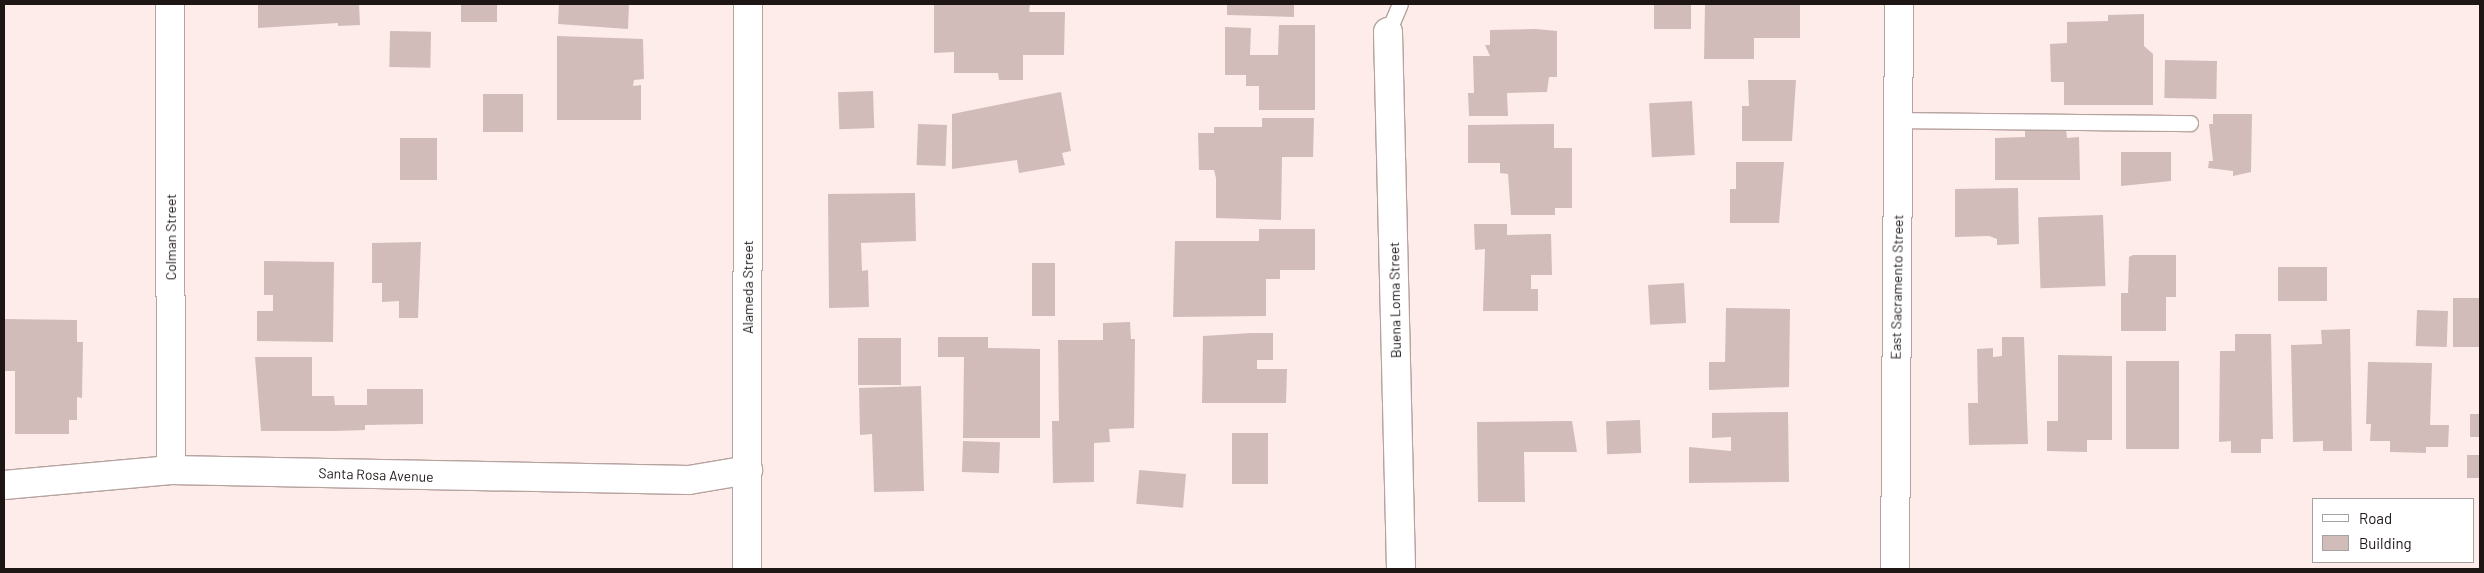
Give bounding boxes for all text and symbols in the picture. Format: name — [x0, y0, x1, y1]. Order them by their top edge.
street label: Colman Street — [163, 194, 179, 280]
street label: East Sacramento Street — [1887, 214, 1907, 360]
street label: Alameda Street — [740, 240, 756, 334]
street label: Buena Loma Street — [1386, 242, 1404, 358]
street label: Santa Rosa Avenue — [318, 465, 434, 485]
legend — [2312, 498, 2474, 563]
text: Road — [2359, 509, 2392, 527]
text: Building — [2359, 534, 2412, 552]

